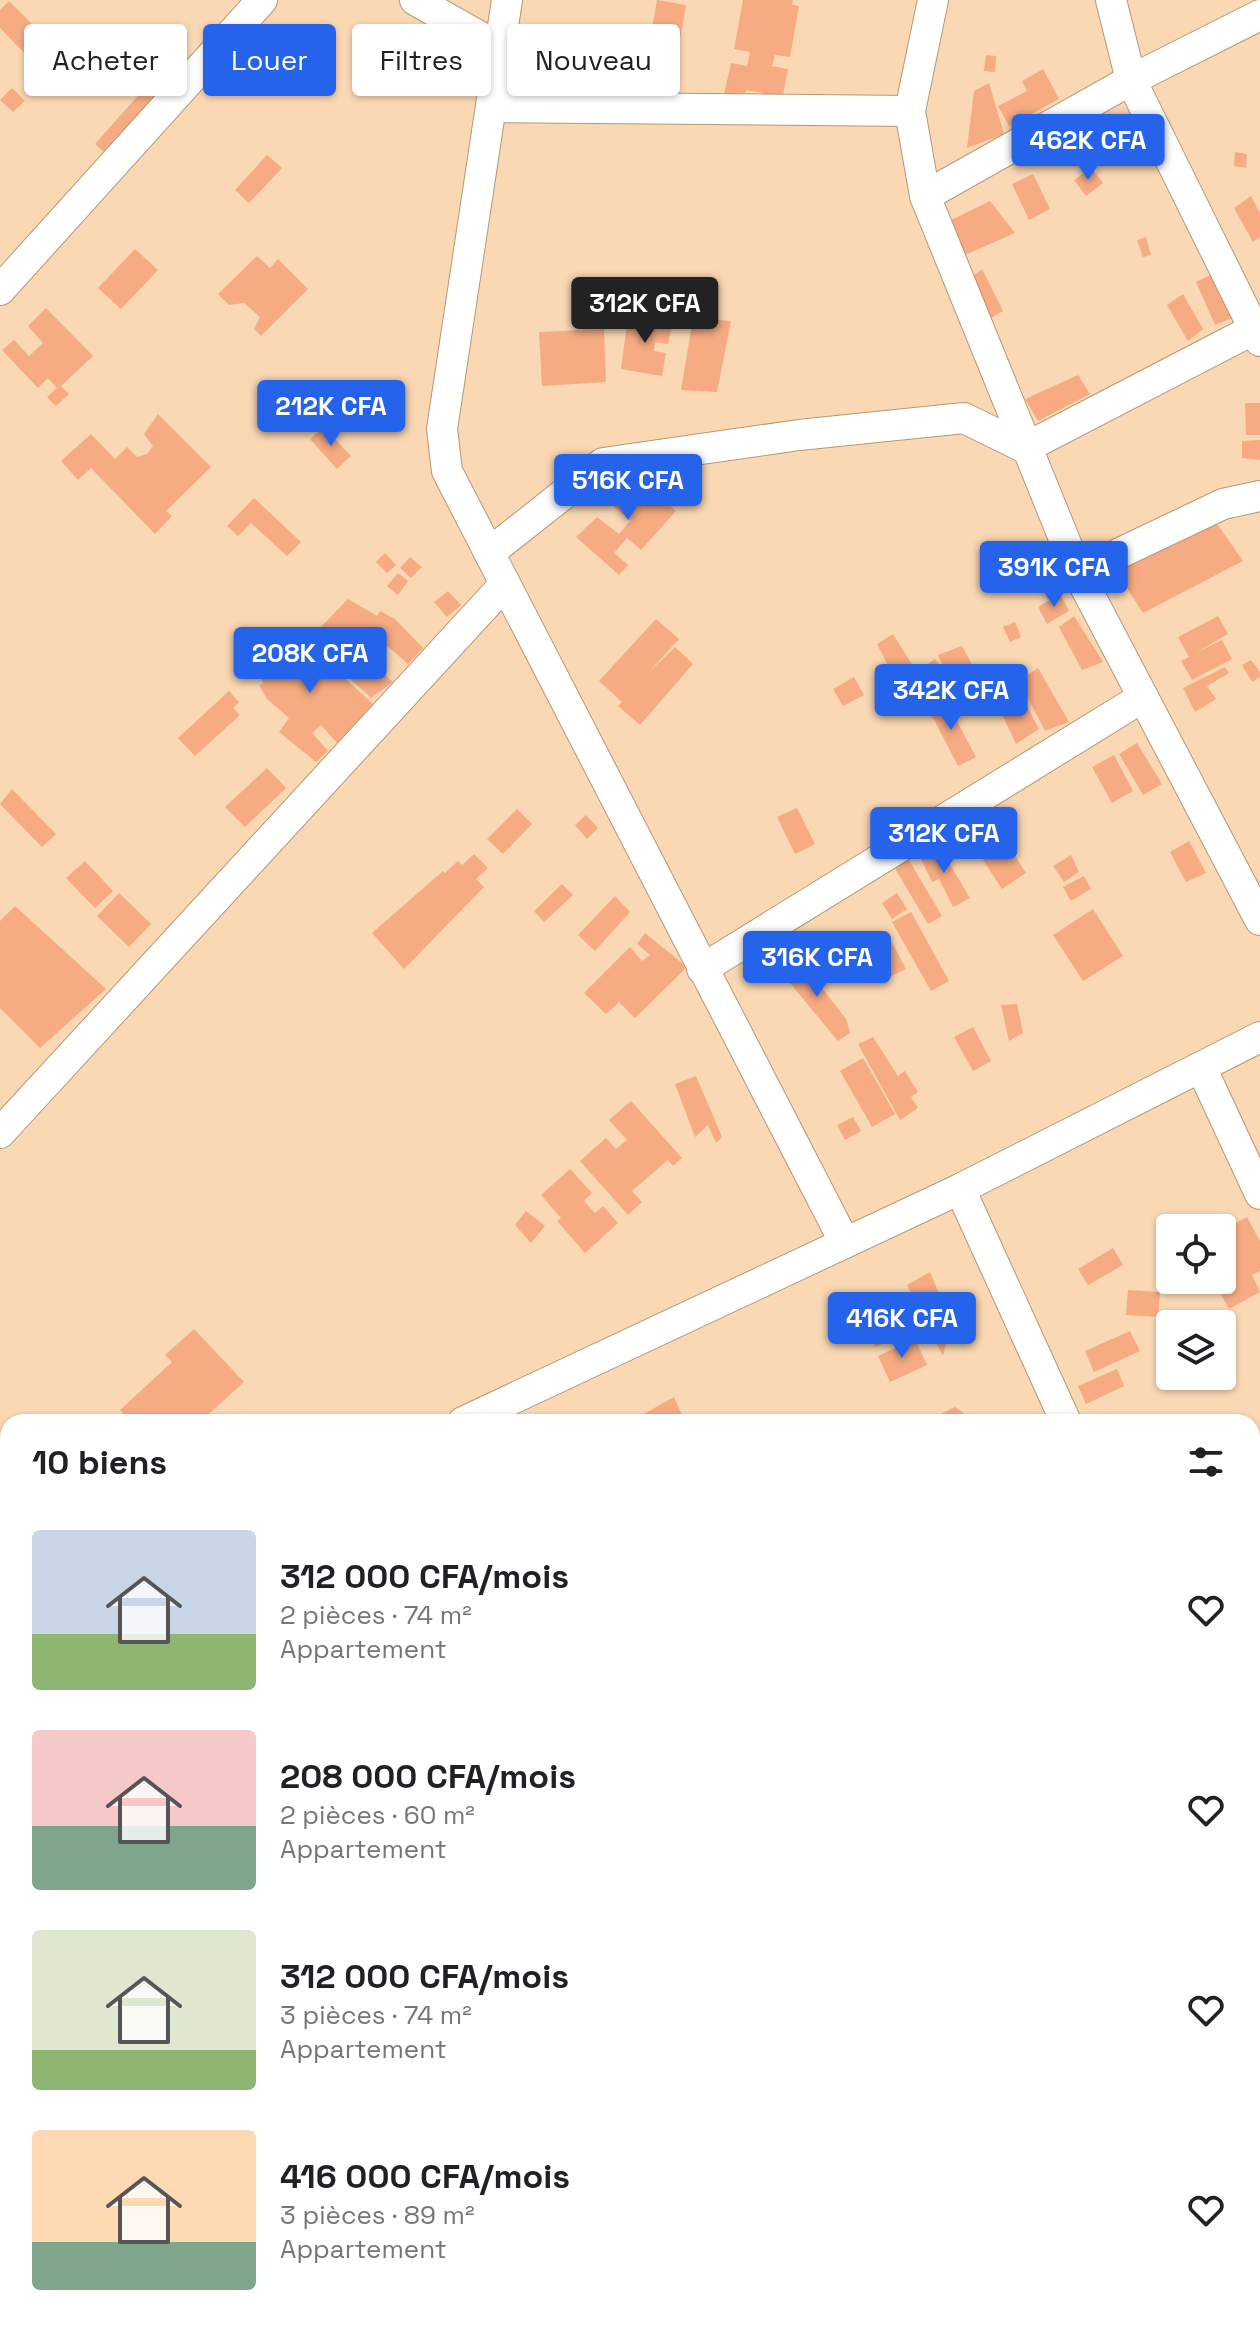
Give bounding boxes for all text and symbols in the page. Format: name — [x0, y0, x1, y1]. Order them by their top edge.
chip: Acheter — [24, 24, 187, 96]
chip: Louer — [203, 24, 336, 96]
chip: Filtres — [352, 24, 491, 96]
chip: Nouveau — [507, 24, 680, 96]
pin: 462K CFA — [1005, 114, 1171, 182]
text: 462K CFA — [1030, 123, 1146, 157]
pin: 312K CFA — [562, 277, 728, 345]
text: 312K CFA — [589, 286, 701, 320]
pin: 212K CFA — [248, 380, 414, 448]
text: 212K CFA — [275, 389, 387, 423]
pin: 516K CFA — [545, 454, 711, 522]
text: 516K CFA — [572, 463, 684, 497]
pin: 391K CFA — [971, 541, 1137, 609]
text: 391K CFA — [998, 550, 1110, 584]
pin: 208K CFA — [227, 627, 393, 695]
text: 208K CFA — [252, 636, 368, 670]
pin: 342K CFA — [868, 664, 1034, 732]
text: 342K CFA — [893, 673, 1009, 707]
pin: 312K CFA — [861, 807, 1027, 875]
text: 312K CFA — [888, 816, 1000, 850]
pin: 316K CFA — [734, 931, 900, 999]
text: 316K CFA — [761, 940, 873, 974]
map controls — [1156, 1214, 1236, 1390]
button: locate — [1156, 1214, 1236, 1294]
pin: 416K CFA — [819, 1292, 985, 1360]
text: 416K CFA — [846, 1301, 958, 1335]
button: layers — [1156, 1310, 1236, 1390]
icon: filters — [1184, 1440, 1228, 1484]
text: 10 biens — [32, 1441, 167, 1484]
text: 312 000 CFA/mois — [280, 1555, 569, 1598]
icon: home — [96, 1562, 192, 1658]
icon: heart — [1184, 1588, 1228, 1632]
text: 2 pièces · 74 m² — [280, 1598, 472, 1632]
text: Appartement — [280, 1632, 447, 1666]
text: 208 000 CFA/mois — [280, 1755, 576, 1798]
icon: home — [96, 1762, 192, 1858]
icon: heart — [1184, 1788, 1228, 1832]
text: 2 pièces · 60 m² — [280, 1798, 475, 1832]
text: Appartement — [280, 1832, 447, 1866]
text: 312 000 CFA/mois — [280, 1955, 569, 1998]
icon: home — [96, 1962, 192, 2058]
icon: heart — [1184, 1988, 1228, 2032]
text: 3 pièces · 74 m² — [280, 1998, 472, 2032]
text: Appartement — [280, 2032, 447, 2066]
text: 416 000 CFA/mois — [280, 2155, 570, 2198]
icon: home — [96, 2162, 192, 2258]
icon: heart — [1184, 2188, 1228, 2232]
text: 3 pièces · 89 m² — [280, 2198, 474, 2232]
text: Appartement — [280, 2232, 447, 2266]

